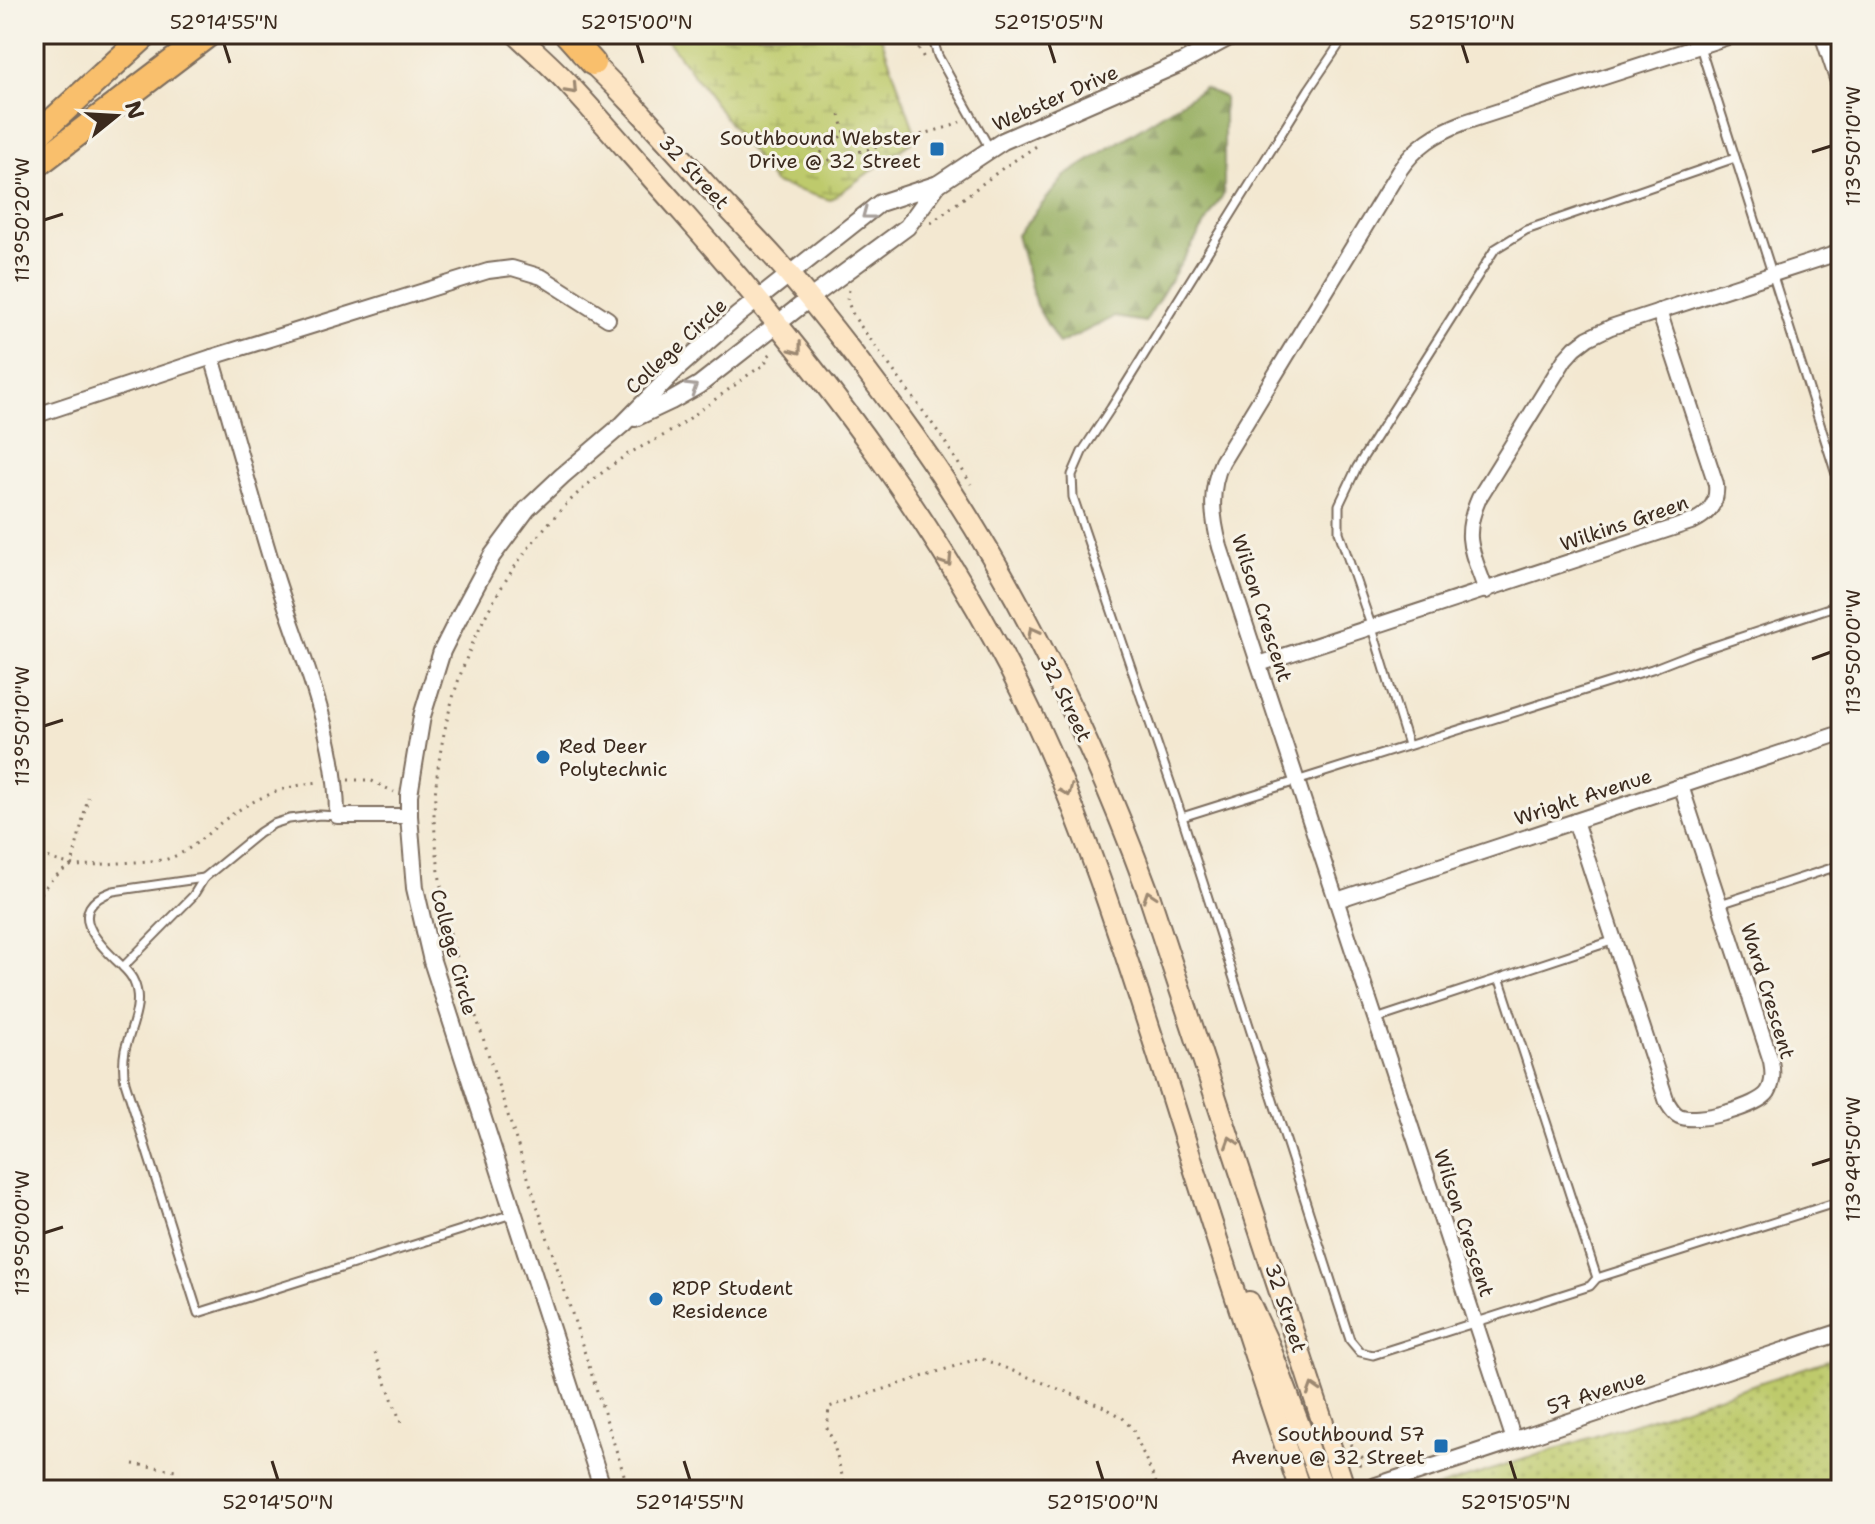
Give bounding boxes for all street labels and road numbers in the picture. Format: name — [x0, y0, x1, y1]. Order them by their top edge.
street label: Webster Drive — [988, 59, 1122, 137]
street label: 32 Street — [653, 129, 735, 215]
street label: College Circle — [620, 292, 732, 400]
street label: Wilkins Green — [1556, 489, 1692, 557]
street label: Wilson Crescent — [1226, 531, 1298, 685]
street label: 32 Street — [1034, 652, 1098, 746]
street label: Wright Avenue — [1511, 762, 1655, 832]
street label: College Circle — [425, 886, 483, 1018]
street label: Ward Crescent — [1735, 920, 1801, 1062]
street label: Wilson Crescent — [1428, 1146, 1500, 1300]
street label: 32 Street — [1259, 1260, 1313, 1356]
street label: 57 Avenue — [1543, 1364, 1649, 1420]

